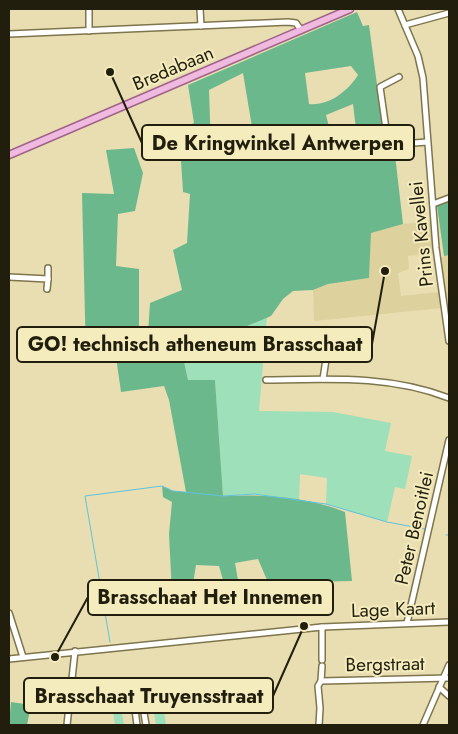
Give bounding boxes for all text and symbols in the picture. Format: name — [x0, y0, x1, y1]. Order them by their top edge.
street label: Bredabaan — [128, 39, 218, 97]
callout: De Kringwinkel Antwerpen — [142, 125, 414, 160]
text: De Kringwinkel Antwerpen — [152, 129, 404, 158]
street label: Prins Kavellei — [402, 180, 440, 288]
callout: GO! technisch atheneum Brasschaat — [17, 327, 372, 362]
text: GO! technisch atheneum Brasschaat — [28, 330, 363, 359]
street label: Peter Benoitlei — [388, 469, 440, 587]
callout: Brasschaat Het Innemen — [88, 580, 333, 615]
text: Brasschaat Het Innemen — [97, 583, 323, 612]
street label: Lage Kaart — [350, 594, 436, 624]
street label: Bergstraat — [345, 650, 425, 678]
callout: Brasschaat Truyensstraat — [24, 678, 273, 713]
text: Brasschaat Truyensstraat — [35, 682, 264, 711]

